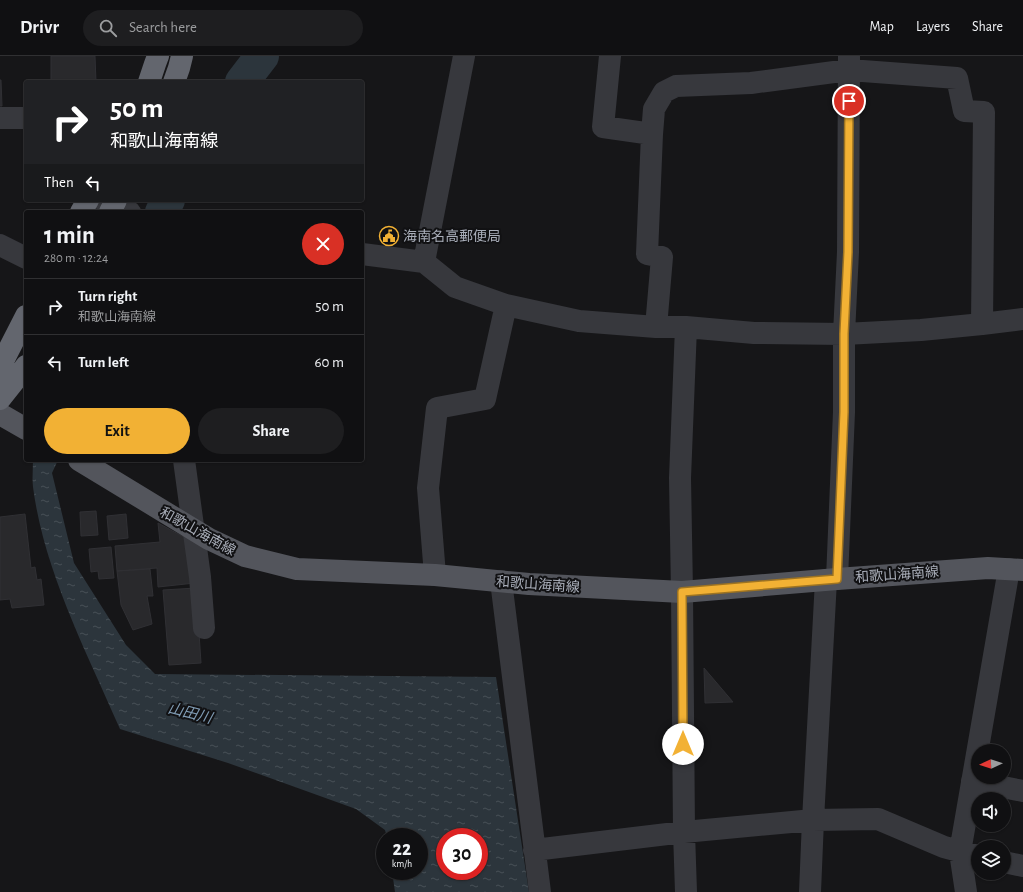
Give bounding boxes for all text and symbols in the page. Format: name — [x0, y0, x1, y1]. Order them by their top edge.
search box — [83, 10, 363, 46]
icon: search — [97, 17, 119, 39]
text: Drivr — [20, 18, 59, 37]
text: Search here — [129, 20, 197, 35]
text: Map — [869, 20, 894, 34]
text: Layers — [916, 20, 950, 34]
text: Share — [972, 20, 1003, 34]
pin — [832, 84, 866, 118]
icon: arrive — [838, 90, 860, 112]
text: 50 m — [110, 95, 164, 123]
icon: right — [44, 96, 96, 148]
text: 和歌山海南線 — [110, 133, 218, 151]
icon: left — [82, 172, 104, 194]
text: Then — [44, 175, 74, 190]
button: close — [302, 223, 344, 265]
text: 1 min — [44, 224, 95, 248]
public building icon: 海南名高郵便局 — [378, 225, 400, 247]
place label: 海南名高郵便局 — [403, 229, 501, 244]
text: 280 m · 12:24 — [44, 252, 108, 265]
text: Turn right — [78, 289, 137, 304]
icon: right — [44, 296, 66, 318]
text: 50 m — [315, 299, 344, 314]
text: 和歌山海南線 — [78, 311, 156, 324]
icon: left — [44, 352, 66, 374]
text: Turn left — [78, 355, 129, 370]
text: 60 m — [315, 355, 344, 370]
button: Exit — [44, 408, 190, 454]
button: Share — [198, 408, 344, 454]
street label: 和歌山海南線 — [157, 505, 238, 558]
street label: 和歌山海南線 — [855, 564, 939, 585]
street label: 和歌山海南線 — [496, 574, 580, 595]
water label: 山田川 — [166, 700, 216, 727]
position arrow — [662, 723, 704, 765]
north arrow — [971, 744, 1011, 784]
map controls — [971, 744, 1011, 880]
button: sound — [971, 792, 1011, 832]
speed limit sign: 30 — [436, 828, 488, 880]
text: 22 — [393, 839, 411, 859]
button: layers — [971, 840, 1011, 880]
text: km/h — [392, 859, 412, 869]

